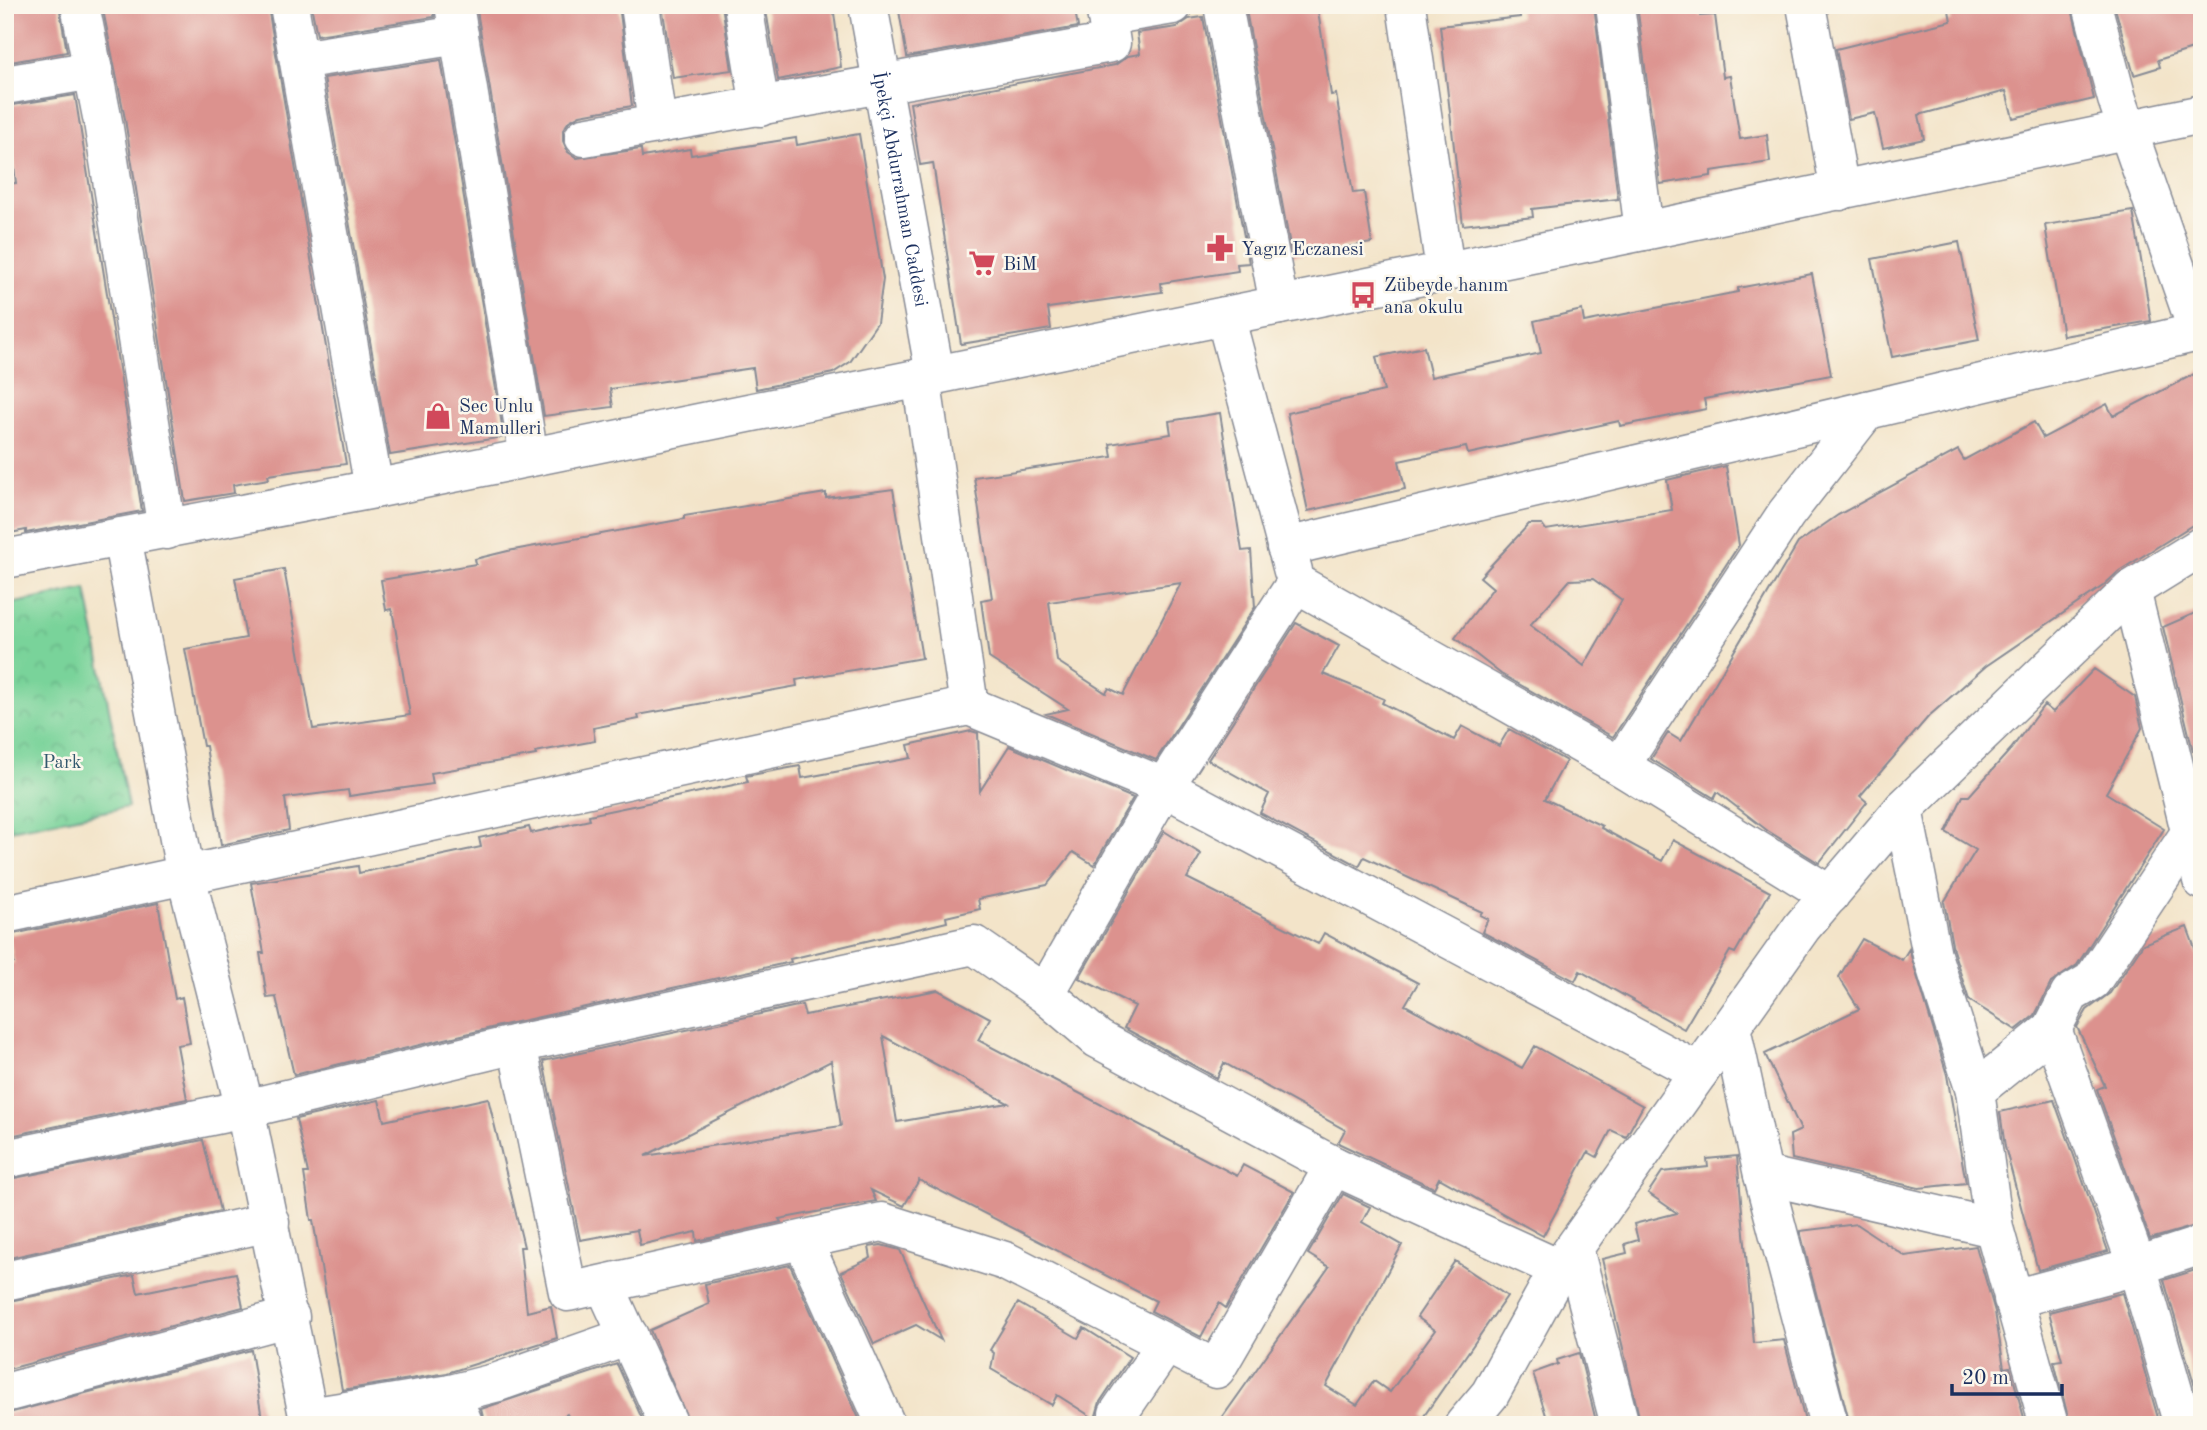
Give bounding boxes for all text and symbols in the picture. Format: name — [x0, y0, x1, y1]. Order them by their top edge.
street label: İpekçi Abdurrahman Caddesi — [868, 70, 930, 309]
pharmacy icon: Yagız Eczanesi — [1205, 233, 1235, 263]
place label: Yagız Eczanesi — [1241, 241, 1364, 260]
supermarket icon: BiM — [967, 248, 997, 278]
place label: BiM — [1003, 256, 1037, 275]
place label: Zübeyde hanım ana okulu — [1384, 277, 1508, 318]
bus stop icon: Zübeyde hanım ana okulu — [1348, 280, 1378, 310]
place label: Sec Unlu Mamulleri — [459, 398, 541, 439]
shop icon: Sec Unlu Mamulleri — [423, 401, 453, 431]
park label: Park — [42, 754, 82, 773]
scale bar — [1952, 1353, 2062, 1397]
text: 20 m — [1962, 1368, 2009, 1389]

